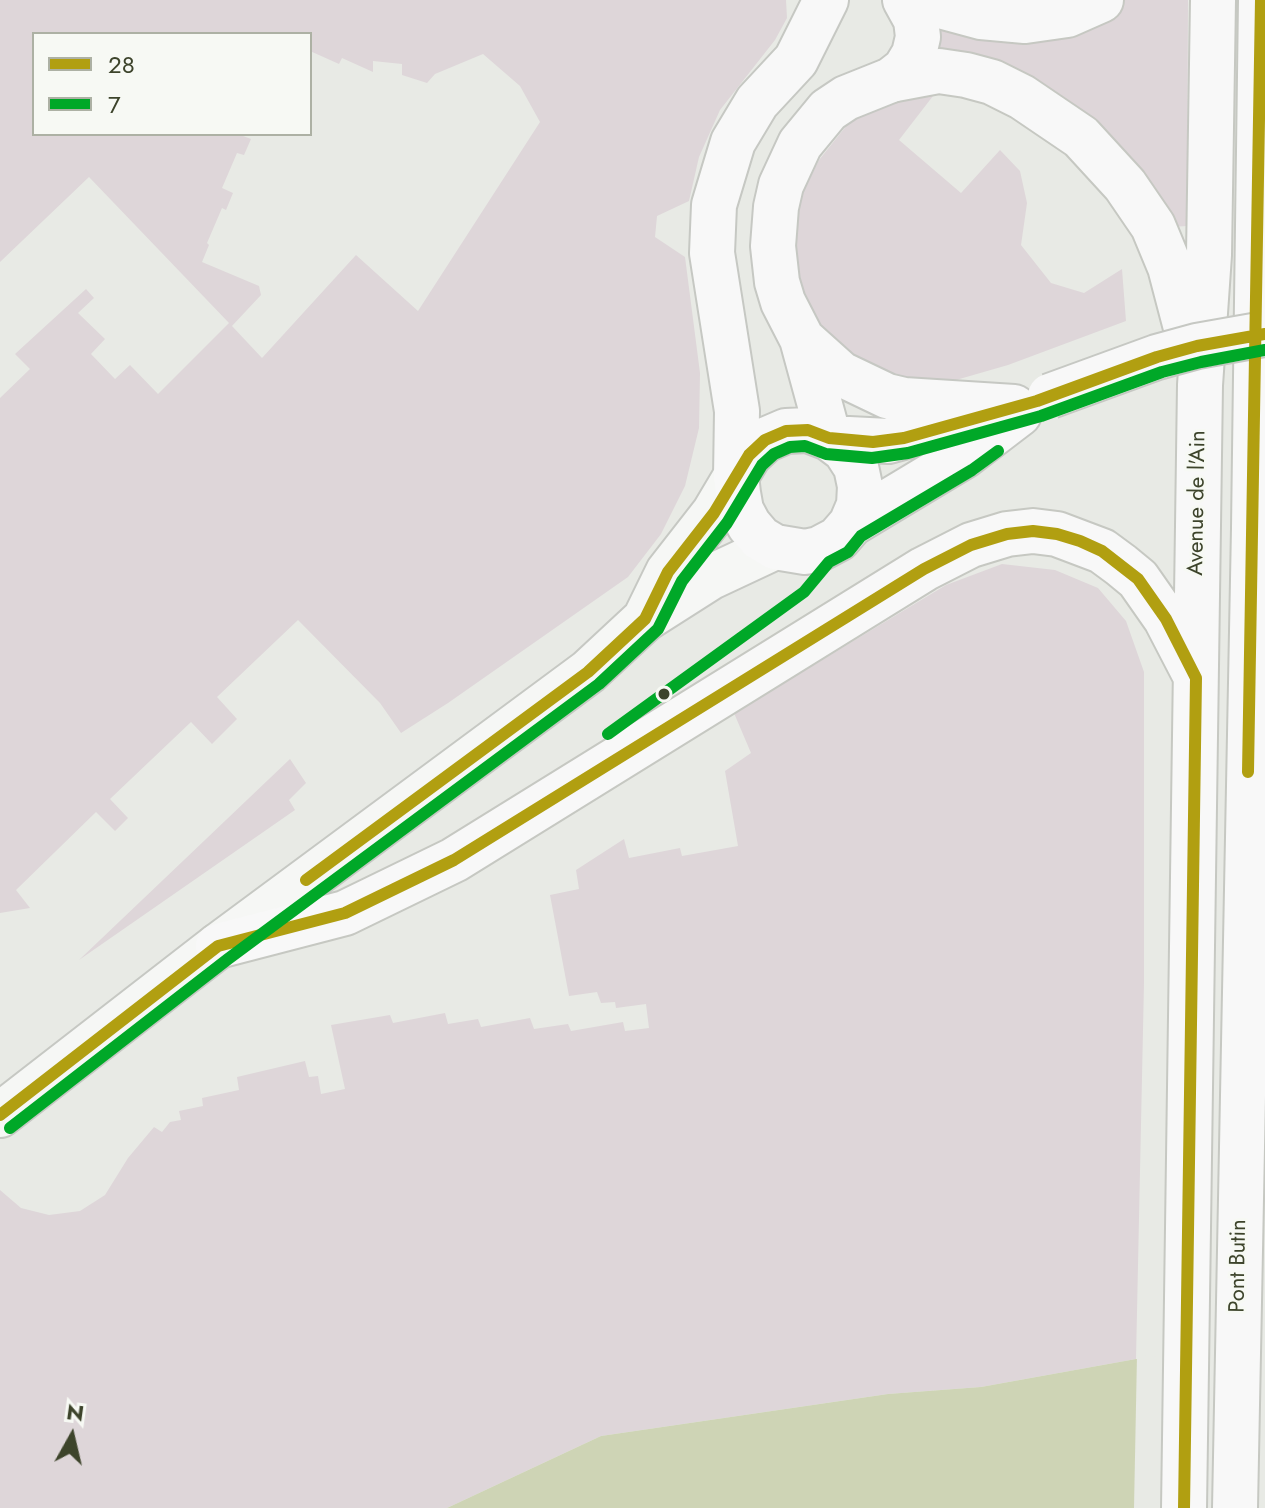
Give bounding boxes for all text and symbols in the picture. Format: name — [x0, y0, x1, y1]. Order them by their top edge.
legend — [32, 32, 312, 136]
text: 28 — [108, 47, 135, 82]
text: 7 — [108, 87, 121, 122]
street label: Avenue de l'Ain — [1184, 430, 1212, 576]
unlabelled marker — [656, 686, 672, 702]
street label: Pont Butin — [1225, 1219, 1253, 1313]
text: N — [64, 1395, 86, 1429]
north arrow — [32, 1396, 112, 1476]

